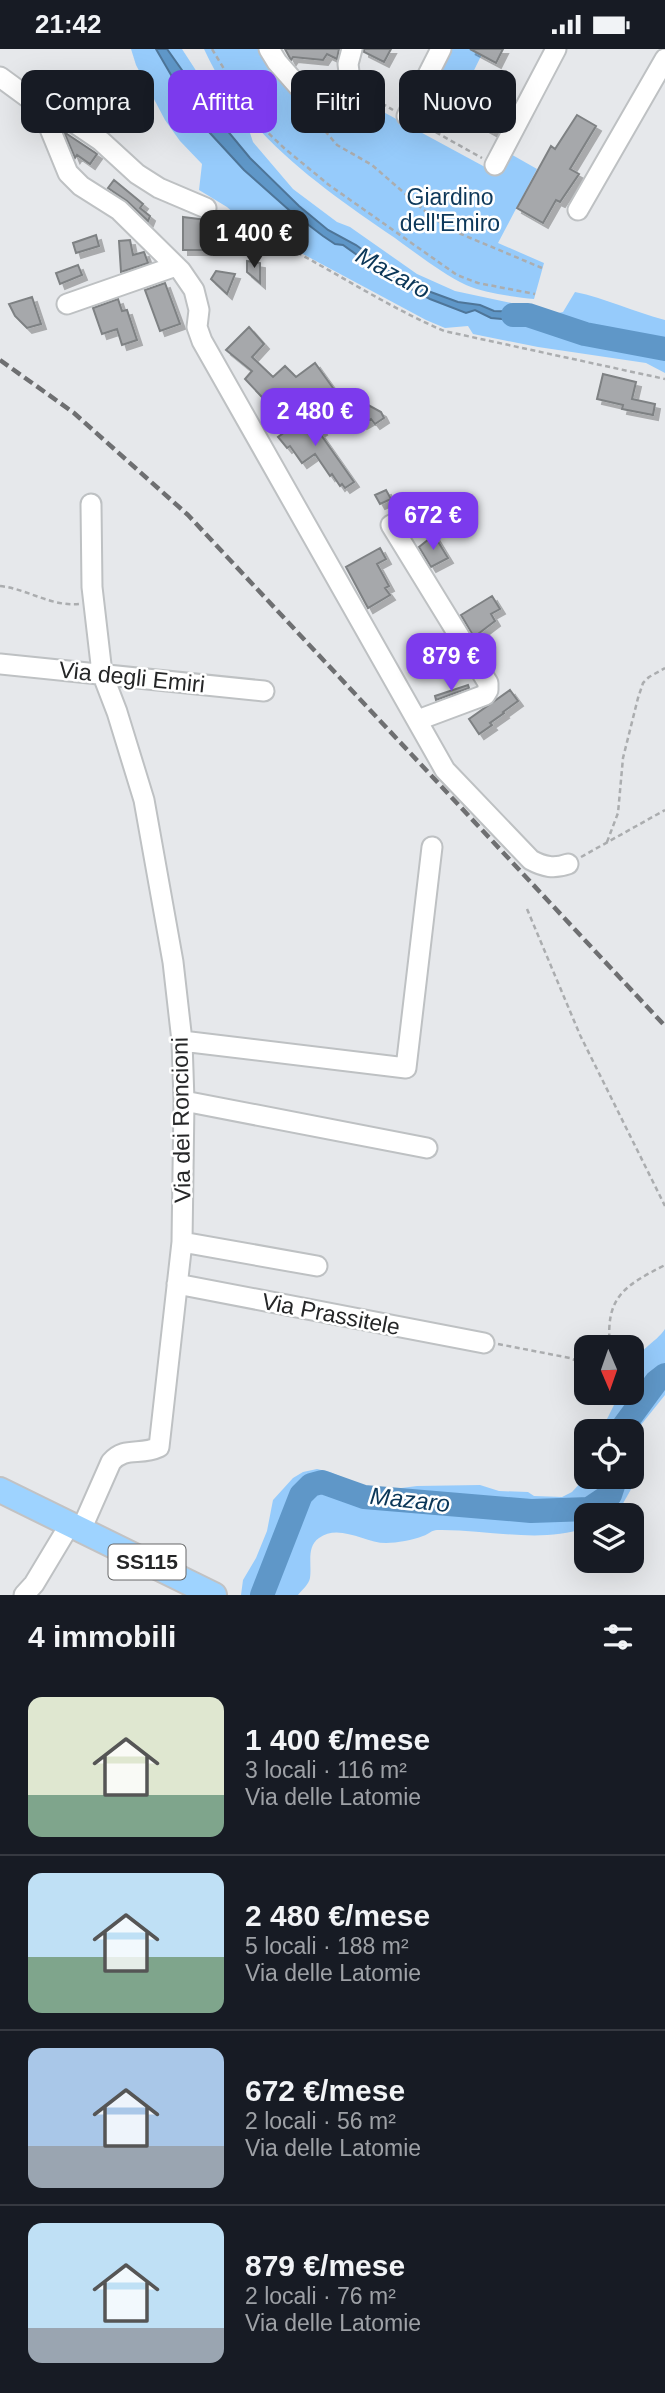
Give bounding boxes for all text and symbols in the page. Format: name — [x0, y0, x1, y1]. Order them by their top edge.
text: 21:42 — [35, 9, 102, 39]
chip: Compra — [21, 70, 154, 133]
chip: Affitta — [168, 70, 277, 133]
chip: Filtri — [291, 70, 385, 133]
chip: Nuovo — [399, 70, 516, 133]
park label: Giardino dell'Emiro — [400, 184, 500, 236]
pin: 1 400 € — [189, 211, 319, 270]
text: 1 400 € — [216, 220, 292, 246]
water label: Mazaro — [352, 241, 435, 304]
pin: 2 480 € — [250, 389, 380, 448]
text: 2 480 € — [277, 398, 353, 424]
pin: 672 € — [384, 493, 482, 552]
text: 672 € — [404, 502, 462, 528]
pin: 879 € — [402, 633, 500, 693]
text: 879 € — [422, 643, 480, 669]
street label: Via degli Emiri — [58, 656, 206, 698]
street label: Via dei Roncioni — [167, 1037, 195, 1203]
street label: Via Prassitele — [260, 1288, 402, 1340]
north arrow — [574, 1335, 644, 1405]
map controls — [574, 1335, 644, 1573]
button: locate — [574, 1419, 644, 1489]
water label: Mazaro — [369, 1482, 451, 1517]
button: layers — [574, 1503, 644, 1573]
road number: SS115 — [108, 1545, 186, 1579]
icon: filters — [599, 1618, 637, 1656]
text: 4 immobili — [28, 1620, 176, 1653]
text: 1 400 €/mese — [245, 1723, 430, 1756]
icon: home — [84, 1725, 168, 1809]
text: 3 locali · 116 m² — [245, 1757, 407, 1783]
text: Via delle Latomie — [245, 1784, 421, 1810]
text: 2 480 €/mese — [245, 1899, 430, 1932]
icon: home — [84, 1901, 168, 1985]
text: 5 locali · 188 m² — [245, 1933, 409, 1959]
text: Via delle Latomie — [245, 1960, 421, 1986]
text: 672 €/mese — [245, 2074, 405, 2107]
icon: home — [84, 2076, 168, 2160]
text: 2 locali · 56 m² — [245, 2108, 396, 2134]
text: Via delle Latomie — [245, 2135, 421, 2161]
text: 879 €/mese — [245, 2249, 405, 2282]
icon: home — [84, 2251, 168, 2335]
text: 2 locali · 76 m² — [245, 2283, 396, 2309]
text: Via delle Latomie — [245, 2310, 421, 2336]

